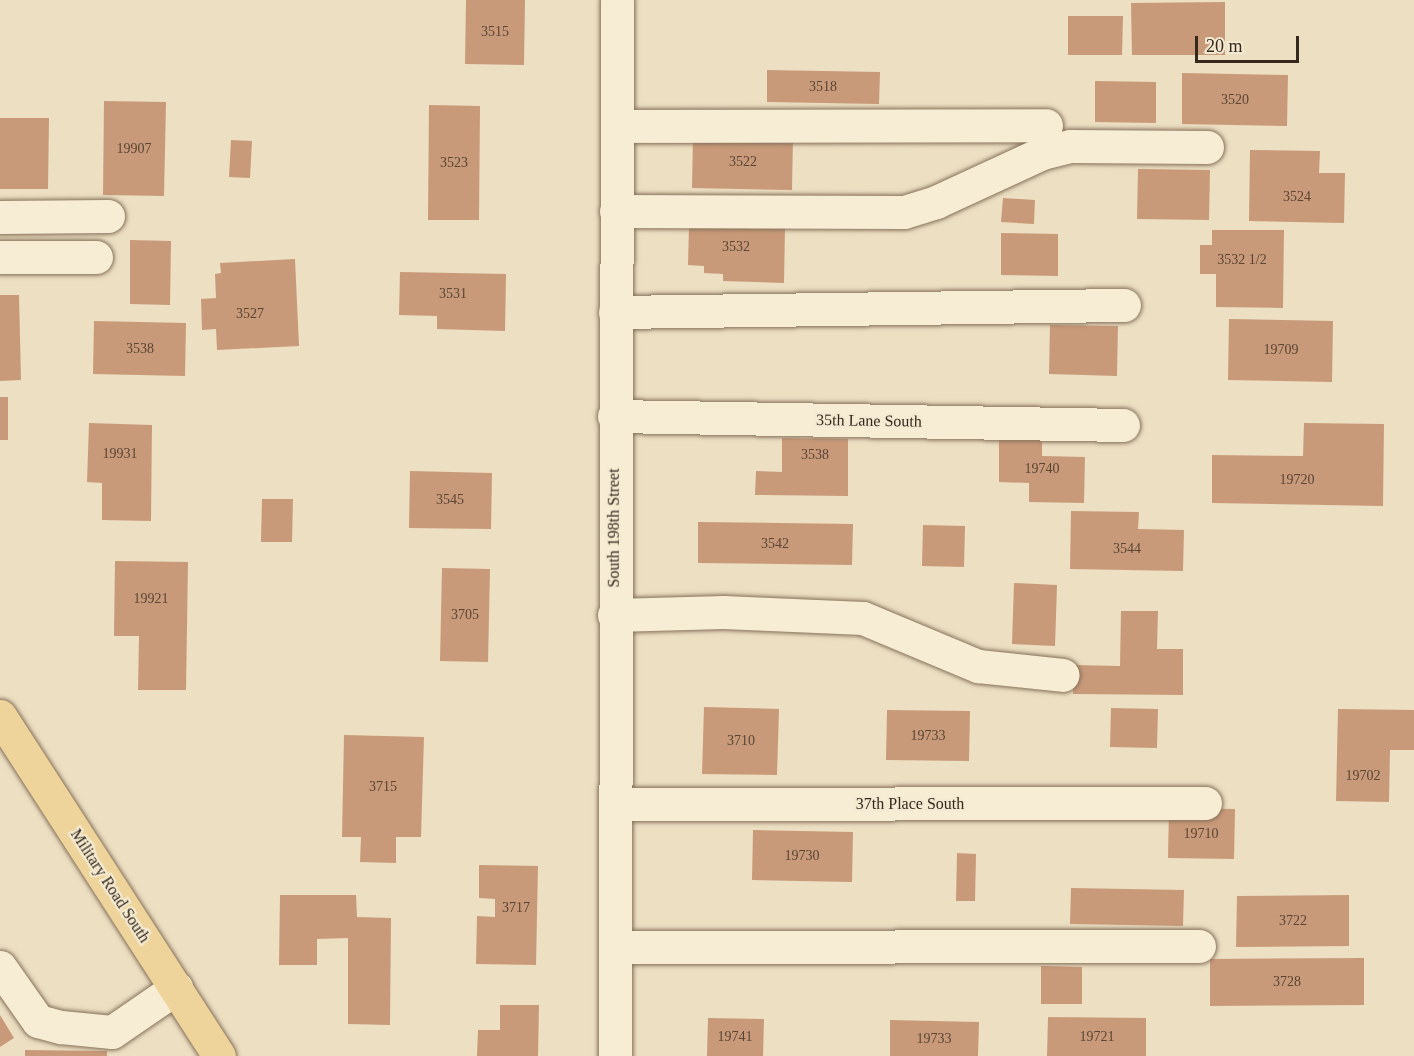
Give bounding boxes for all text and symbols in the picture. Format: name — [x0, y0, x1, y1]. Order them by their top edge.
house number: 3515 — [481, 24, 509, 40]
scale bar — [1198, 24, 1302, 62]
text: 20 m — [1206, 36, 1243, 56]
house number: 3518 — [809, 79, 837, 95]
house number: 3520 — [1221, 92, 1249, 108]
house number: 19907 — [116, 141, 152, 157]
house number: 3522 — [729, 154, 757, 170]
house number: 3523 — [440, 155, 468, 171]
house number: 3524 — [1283, 189, 1311, 205]
house number: 3532 — [722, 239, 750, 255]
house number: 3532 1/2 — [1217, 252, 1267, 268]
house number: 3531 — [439, 286, 467, 302]
house number: 3527 — [236, 306, 264, 322]
house number: 3538 — [126, 341, 154, 357]
house number: 19709 — [1264, 342, 1298, 358]
street label: 35th Lane South — [816, 410, 922, 432]
house number: 19931 — [102, 446, 138, 462]
house number: 3538 — [801, 447, 829, 463]
house number: 19740 — [1024, 461, 1060, 477]
street label: South 198th Street — [604, 468, 624, 588]
house number: 19720 — [1280, 472, 1314, 488]
house number: 3545 — [436, 492, 464, 508]
house number: 3542 — [761, 536, 789, 552]
house number: 3544 — [1113, 541, 1141, 557]
house number: 19921 — [134, 591, 168, 607]
house number: 3705 — [451, 607, 479, 623]
house number: 19733 — [910, 728, 945, 744]
house number: 3710 — [727, 733, 755, 749]
house number: 19702 — [1346, 768, 1380, 784]
house number: 3715 — [369, 779, 397, 795]
street label: 37th Place South — [856, 794, 964, 814]
street label: Military Road South — [66, 826, 154, 946]
house number: 19710 — [1184, 826, 1218, 842]
house number: 19730 — [784, 848, 819, 864]
house number: 3717 — [502, 900, 530, 916]
house number: 3722 — [1279, 913, 1307, 929]
house number: 3728 — [1273, 974, 1301, 990]
house number: 19741 — [718, 1029, 752, 1045]
house number: 19721 — [1080, 1029, 1114, 1045]
house number: 19733 — [916, 1031, 951, 1047]

